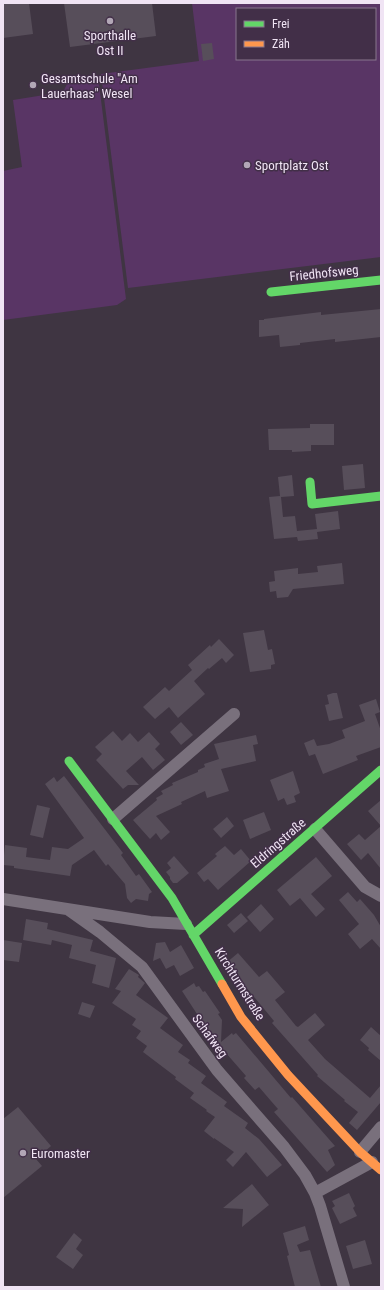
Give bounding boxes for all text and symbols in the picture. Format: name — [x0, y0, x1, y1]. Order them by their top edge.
legend — [236, 8, 376, 60]
marker: Sporthalle Ost II — [105, 16, 115, 26]
text: Frei — [272, 17, 290, 31]
place label: Sporthalle Ost II — [84, 28, 136, 58]
text: Zäh — [272, 37, 290, 51]
place label: Gesamtschule "Am Lauerhaas" Wesel — [41, 71, 138, 101]
marker: Gesamtschule "Am Lauerhaas" Wesel — [28, 80, 38, 90]
place label: Sportplatz Ost — [255, 158, 329, 173]
marker: Sportplatz Ost — [242, 160, 252, 170]
street label: Friedhofsweg — [289, 262, 359, 284]
street label: Eldringstraße — [247, 815, 309, 871]
street label: Kirchturmstraße — [212, 945, 268, 1023]
street label: Schafweg — [189, 1011, 231, 1061]
place label: Euromaster — [31, 1146, 90, 1161]
marker: Euromaster — [18, 1148, 28, 1158]

